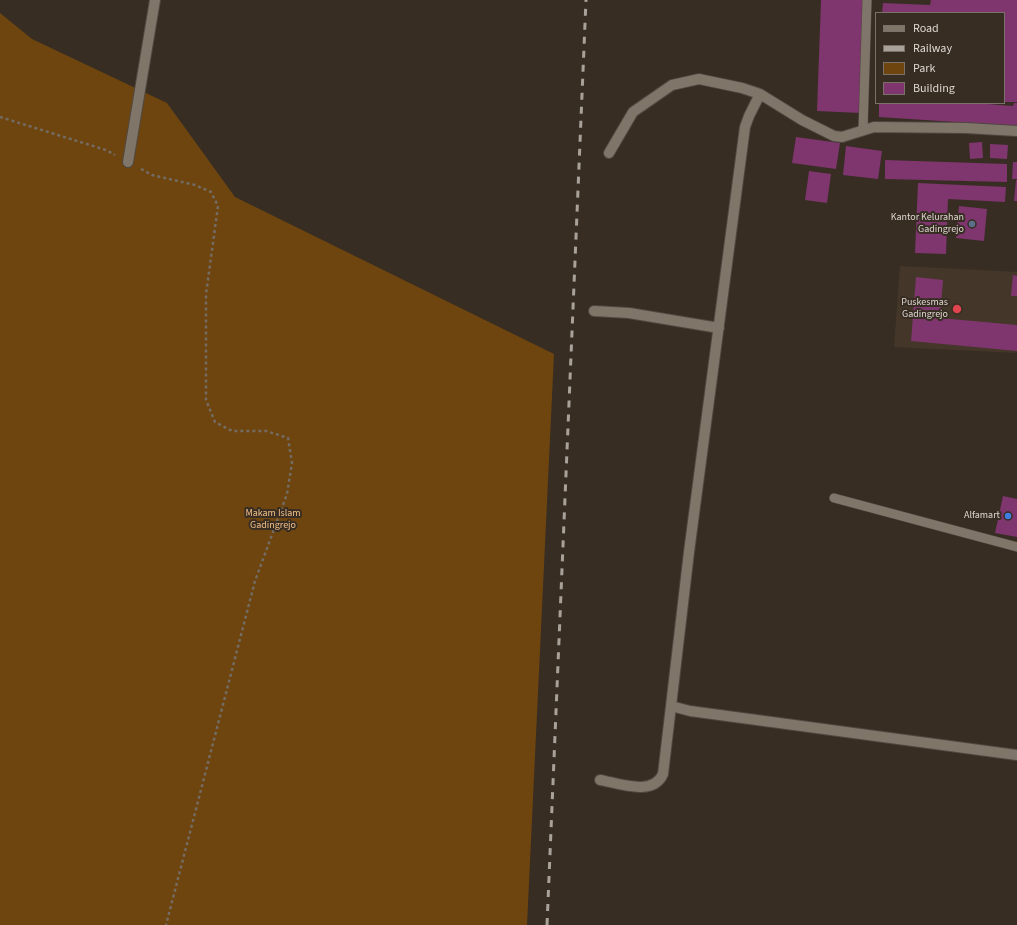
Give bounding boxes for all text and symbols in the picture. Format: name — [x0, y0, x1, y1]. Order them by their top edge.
legend — [875, 12, 1005, 104]
text: Road — [913, 20, 939, 37]
text: Railway — [913, 40, 952, 57]
text: Park — [913, 60, 935, 77]
text: Building — [913, 80, 955, 97]
place label: Kantor Kelurahan Gadingrejo — [891, 212, 964, 236]
marker: Kantor Kelurahan Gadingrejo — [967, 219, 977, 229]
place label: Puskesmas Gadingrejo — [901, 297, 948, 320]
marker: Puskesmas Gadingrejo — [951, 303, 963, 315]
park label: Makam Islam Gadingrejo — [245, 508, 301, 532]
place label: Alfamart — [964, 510, 1000, 522]
marker: Alfamart — [1003, 511, 1013, 521]

